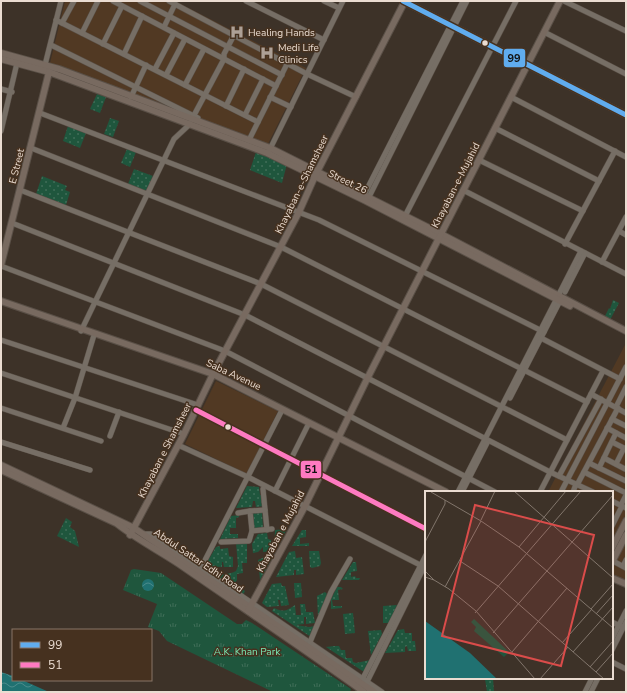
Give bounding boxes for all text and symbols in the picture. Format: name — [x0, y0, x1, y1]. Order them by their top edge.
hospital icon: Healing Hands — [229, 24, 245, 40]
place label: Healing Hands — [248, 26, 315, 40]
unlabelled marker — [480, 38, 490, 48]
place label: Medi Life Clinics — [278, 41, 319, 67]
hospital icon: Medi Life Clinics — [259, 45, 275, 61]
line badge: 99 — [503, 48, 526, 68]
text: 99 — [507, 51, 521, 66]
street label: Khayaban-e-Shamsheer — [272, 132, 332, 236]
street label: Khayaban-e-Mujahid — [428, 140, 484, 231]
street label: E Street — [6, 147, 28, 185]
street label: Street 26 — [326, 166, 369, 197]
street label: Saba Avenue — [204, 356, 263, 394]
street label: Khayaban e Shamsheer — [135, 400, 195, 501]
unlabelled marker — [223, 422, 233, 432]
line badge: 51 — [300, 460, 322, 479]
text: 51 — [304, 462, 318, 477]
street label: Khayaban e Mujahid — [253, 488, 308, 575]
inset map — [425, 491, 613, 679]
street label: Abdul Sattar Edhi Road — [151, 526, 246, 596]
legend — [12, 629, 152, 681]
text: 99 — [48, 637, 62, 653]
park label: A.K. Khan Park — [214, 645, 281, 659]
text: 51 — [48, 657, 62, 673]

